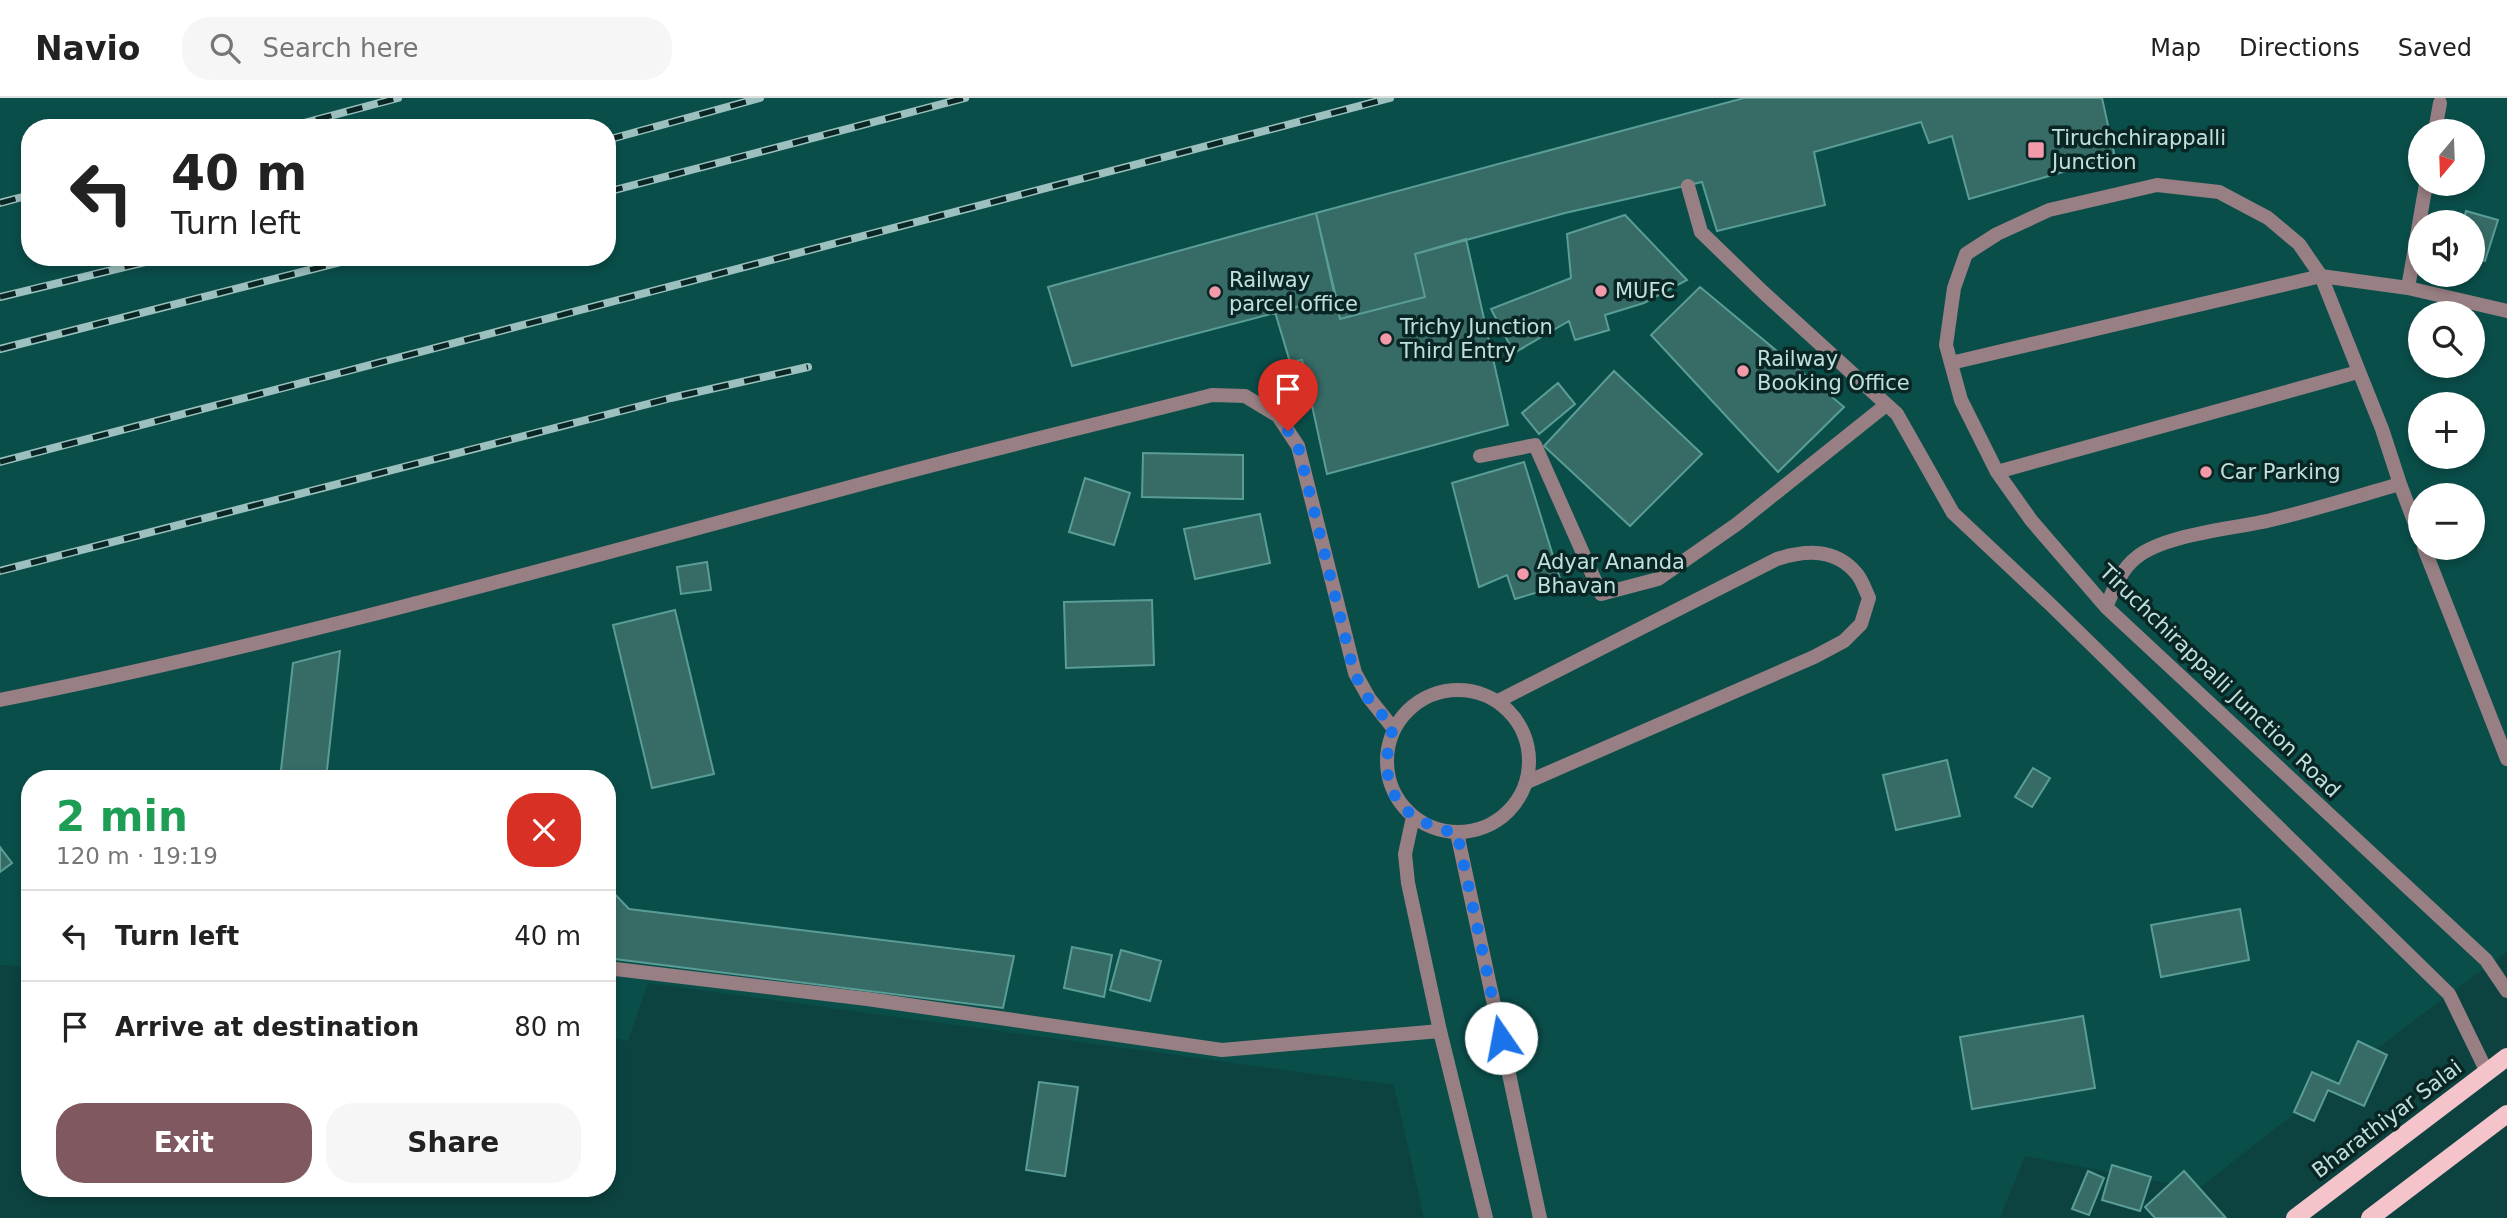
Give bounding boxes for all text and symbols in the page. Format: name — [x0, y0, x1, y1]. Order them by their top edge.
search box — [182, 17, 672, 80]
text: Navio — [35, 29, 140, 68]
icon: search — [206, 29, 244, 67]
text: Search here — [262, 33, 419, 63]
text: Map — [2150, 34, 2201, 62]
text: Directions — [2239, 34, 2360, 62]
text: Saved — [2398, 34, 2472, 62]
north arrow — [2408, 119, 2485, 196]
map controls — [2408, 119, 2485, 560]
place label: Tiruchchirappalli Junction — [2050, 126, 2226, 174]
marker: Tiruchchirappalli Junction — [2026, 140, 2046, 160]
text: 40 m — [171, 145, 307, 202]
icon: left — [56, 147, 147, 238]
text: Turn left — [171, 204, 301, 242]
button: sound — [2408, 210, 2485, 287]
place label: Railway parcel office — [1229, 268, 1358, 316]
place label: MUFC — [1615, 279, 1675, 303]
marker: MUFC — [1593, 283, 1609, 299]
marker: Railway parcel office — [1207, 284, 1223, 300]
button: search — [2408, 301, 2485, 378]
place label: Trichy Junction Third Entry — [1399, 315, 1553, 363]
marker: Trichy Junction Third Entry — [1378, 331, 1394, 347]
place label: Railway Booking Office — [1757, 347, 1910, 395]
pin — [1258, 359, 1318, 431]
marker: Railway Booking Office — [1735, 363, 1751, 379]
icon: arrive — [1269, 370, 1307, 408]
button: + — [2408, 392, 2485, 469]
place label: Car Parking — [2220, 460, 2341, 484]
marker: Car Parking — [2198, 464, 2214, 480]
button: − — [2408, 483, 2485, 560]
place label: Adyar Ananda Bhavan — [1537, 550, 1685, 598]
street label: Tiruchchirappalli Junction Road — [2094, 559, 2345, 802]
marker: Adyar Ananda Bhavan — [1515, 566, 1531, 582]
text: 2 min — [56, 792, 188, 841]
button: close — [507, 793, 581, 867]
text: 120 m · 19:19 — [56, 843, 218, 869]
icon: left — [56, 917, 94, 955]
text: Turn left — [115, 921, 239, 951]
text: 40 m — [514, 921, 581, 951]
position arrow — [1464, 1001, 1538, 1075]
icon: arrive — [56, 1008, 94, 1046]
text: Arrive at destination — [115, 1012, 419, 1042]
text: 80 m — [514, 1012, 581, 1042]
street label: Bharathiyar Salai — [2308, 1055, 2466, 1183]
button: Exit — [56, 1103, 312, 1183]
button: Share — [326, 1103, 581, 1183]

